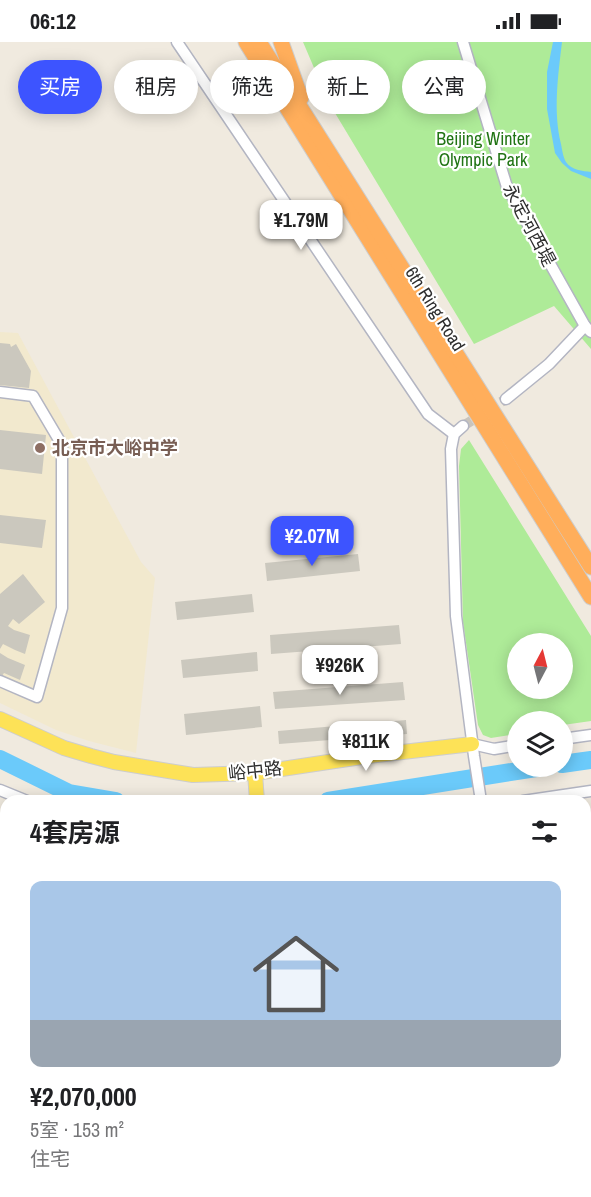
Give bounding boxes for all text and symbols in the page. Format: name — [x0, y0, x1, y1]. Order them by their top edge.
text: 06:12 — [30, 6, 76, 36]
chip: 买房 — [18, 60, 102, 114]
chip: 租房 — [114, 60, 198, 114]
chip: 筛选 — [210, 60, 294, 114]
chip: 新上 — [306, 60, 390, 114]
chip: 公寓 — [402, 60, 486, 114]
park label: Beijing Winter Olympic Park — [436, 126, 530, 172]
street label: 永定河西堤 — [497, 179, 562, 270]
pin: ¥1.79M — [252, 200, 350, 251]
text: ¥1.79M — [274, 206, 328, 233]
street label: 6th Ring Road — [400, 262, 471, 356]
place label: 北京市大峪中学 — [52, 435, 178, 460]
marker: 北京市大峪中学 — [33, 441, 47, 455]
pin: ¥2.07M — [263, 516, 361, 567]
text: ¥2.07M — [285, 522, 339, 549]
north arrow — [507, 633, 573, 699]
map controls — [507, 633, 573, 777]
pin: ¥926K — [298, 645, 382, 696]
text: ¥926K — [316, 651, 364, 678]
button: layers — [507, 711, 573, 777]
pin: ¥811K — [324, 721, 408, 772]
text: ¥811K — [342, 727, 390, 754]
street label: 峪中路 — [227, 755, 283, 786]
text: 4套房源 — [30, 815, 120, 850]
icon: filters — [528, 815, 561, 848]
icon: home — [242, 920, 350, 1028]
text: ¥2,070,000 — [30, 1079, 137, 1114]
text: 5室 · 153 m² — [30, 1116, 124, 1143]
text: 住宅 — [30, 1145, 70, 1172]

